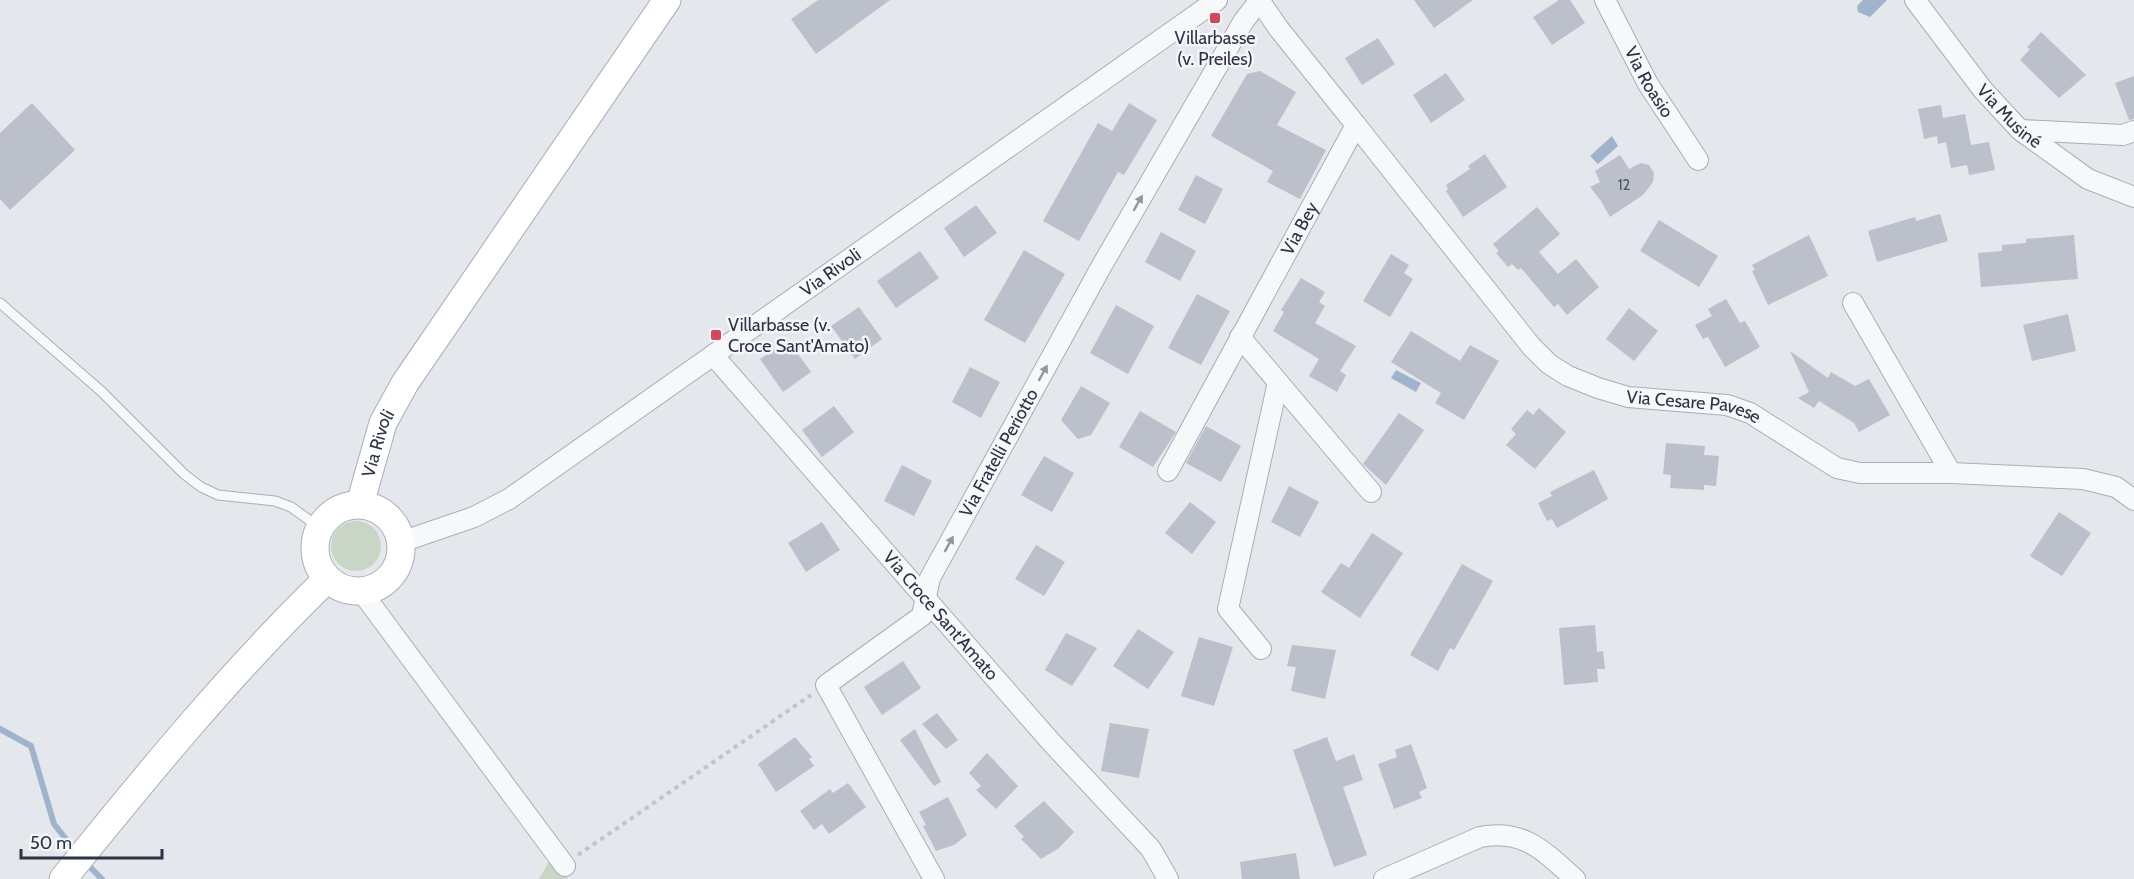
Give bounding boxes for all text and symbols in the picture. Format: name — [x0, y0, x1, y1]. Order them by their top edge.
marker: Villarbasse (v. Preiles) — [1208, 11, 1222, 25]
place label: Villarbasse (v. Preiles) — [1174, 27, 1256, 70]
street label: Via Roasio — [1620, 43, 1678, 122]
street label: Via Musiné — [1972, 79, 2046, 153]
house number: 12 — [1618, 176, 1631, 194]
one-way arrow — [1133, 194, 1143, 211]
street label: Via Bey — [1276, 198, 1323, 259]
street label: Via Rivoli — [796, 243, 865, 301]
place label: Villarbasse (v. Croce Sant'Amato) — [728, 314, 869, 357]
marker: Villarbasse (v. Croce Sant'Amato) — [709, 328, 723, 342]
one-way arrow — [1037, 365, 1048, 381]
street label: Via Fratelli Periotto — [955, 385, 1043, 521]
street label: Via Cesare Pavese — [1626, 386, 1765, 428]
street label: Via Rivoli — [357, 406, 399, 480]
one-way arrow — [943, 536, 954, 552]
street label: Via Croce Sant'Amato — [878, 546, 1003, 685]
scale bar — [21, 822, 162, 860]
text: 50 m — [30, 832, 72, 854]

